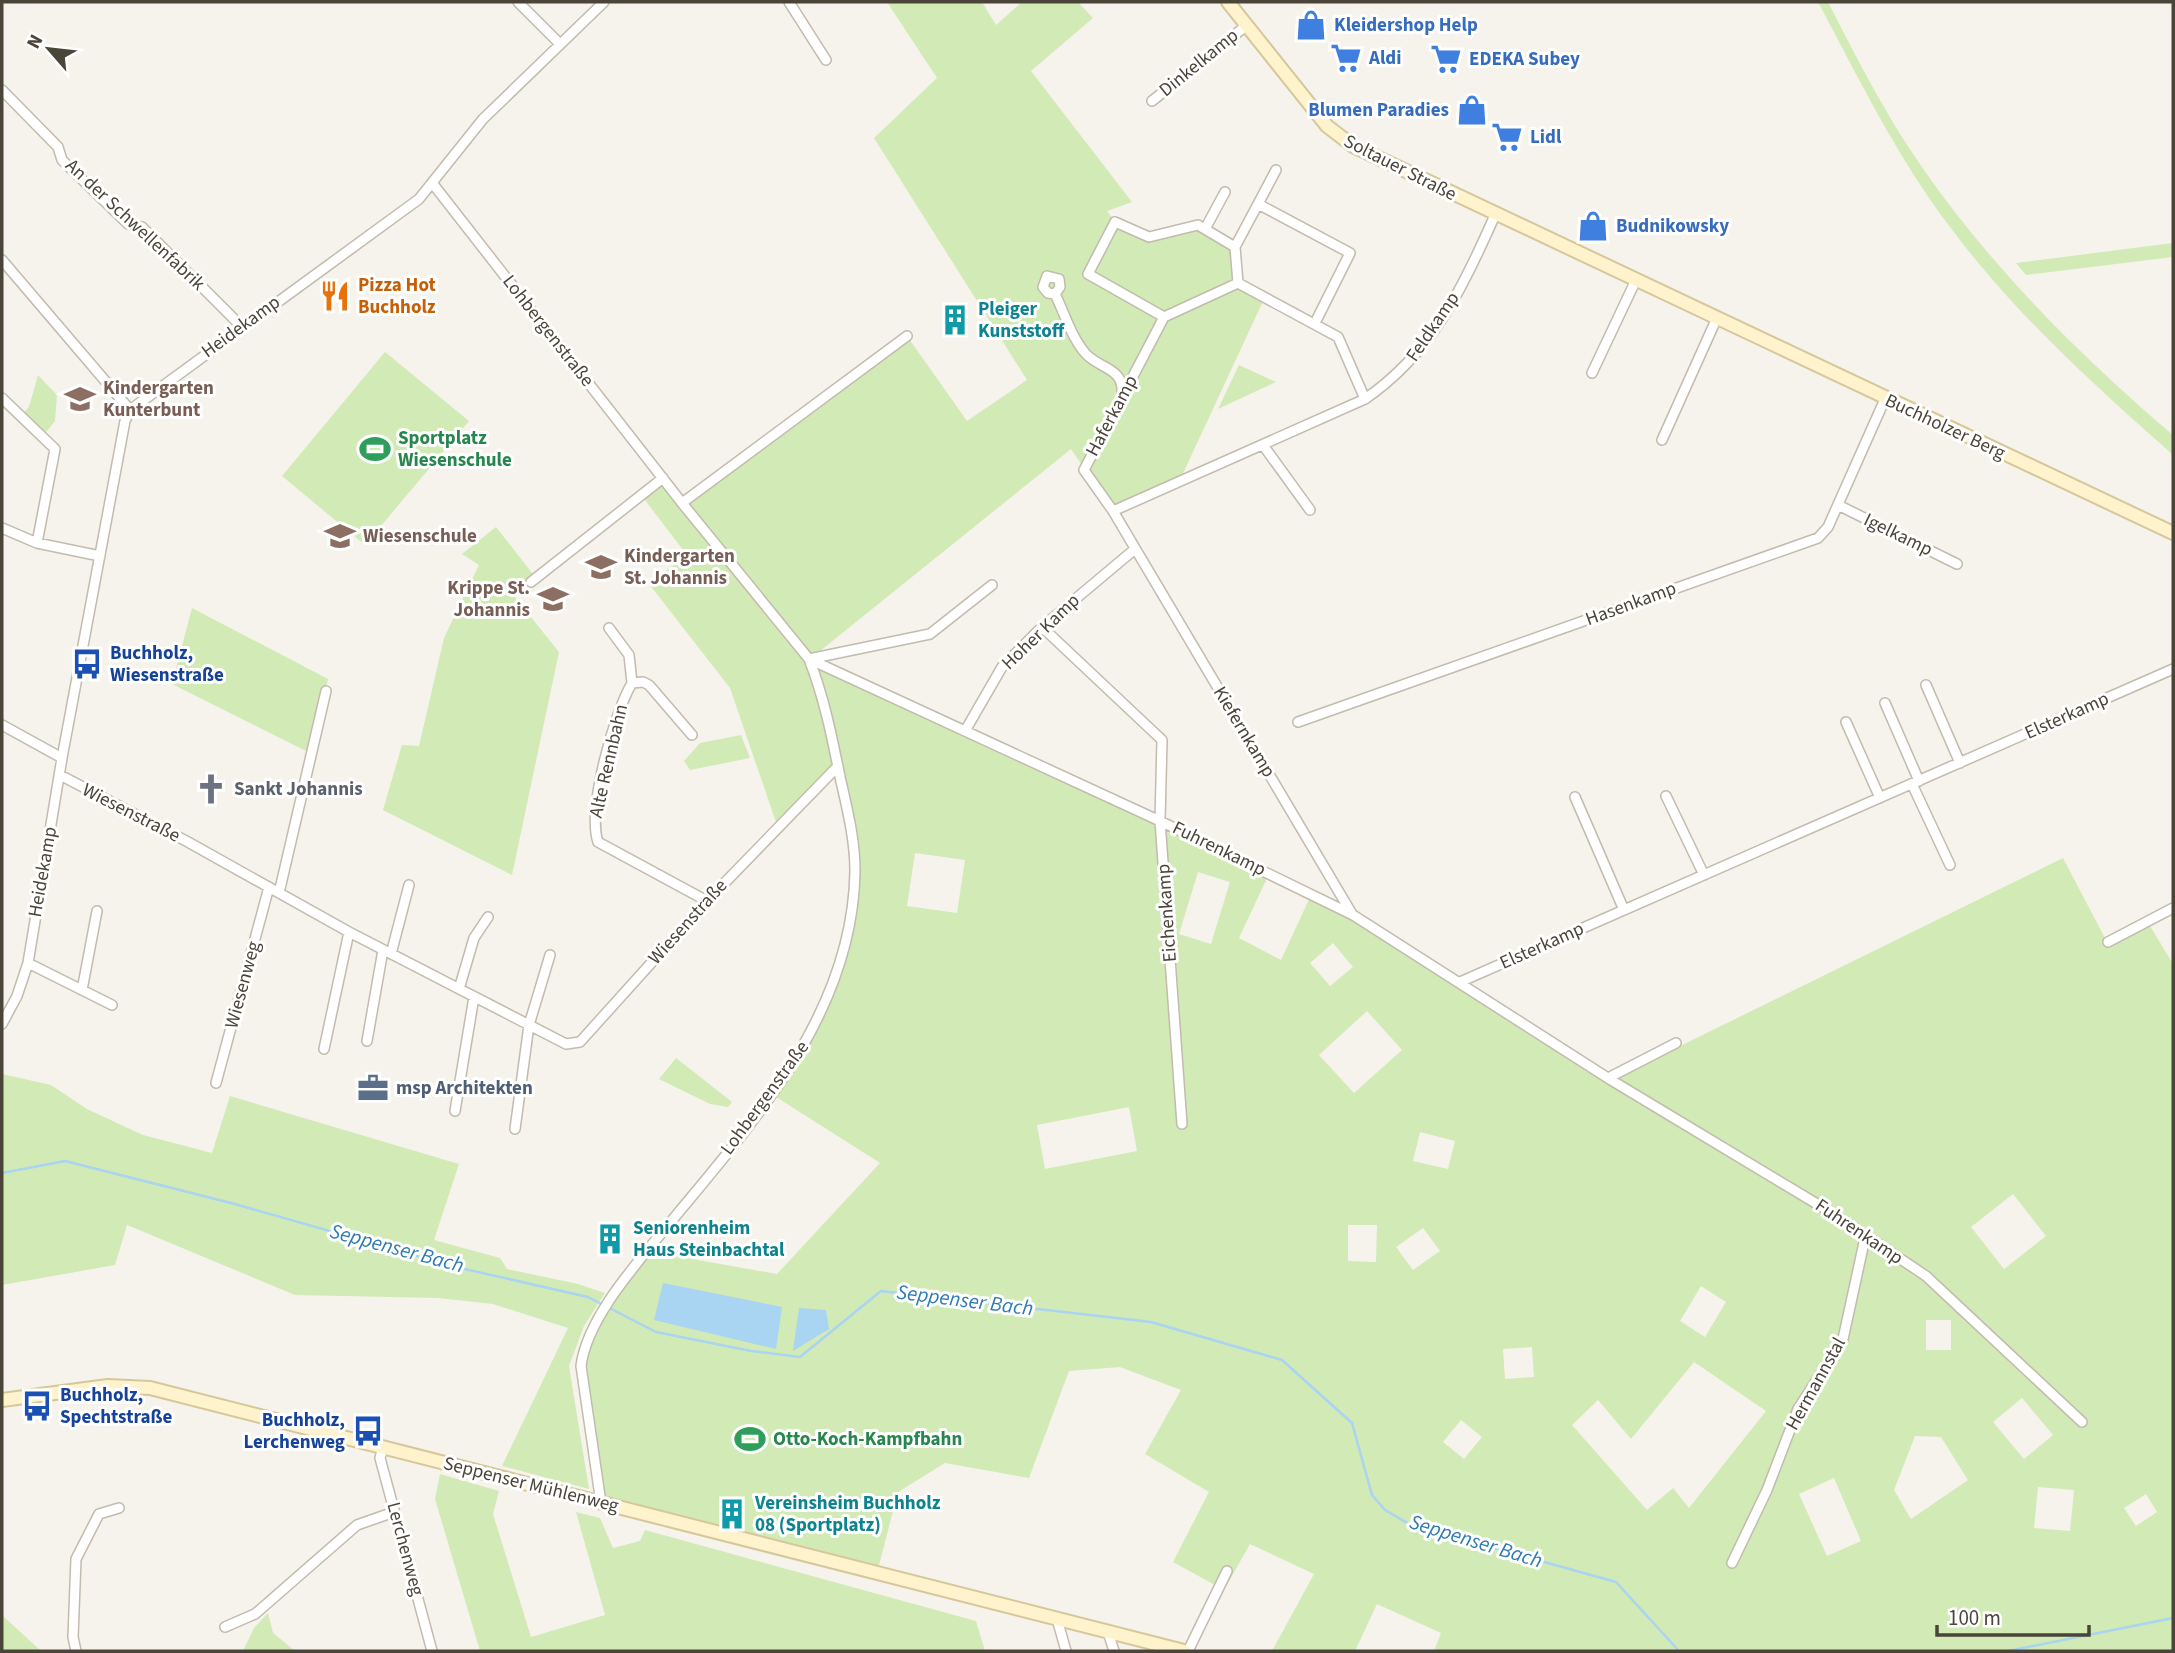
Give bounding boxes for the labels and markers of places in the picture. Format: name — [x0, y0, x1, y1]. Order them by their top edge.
shop icon: Kleidershop Help — [1294, 8, 1328, 42]
place label: Kleidershop Help — [1334, 12, 1478, 39]
supermarket icon: Aldi — [1329, 41, 1363, 75]
supermarket icon: EDEKA Subey — [1429, 42, 1463, 76]
place label: Aldi — [1368, 45, 1401, 72]
place label: EDEKA Subey — [1469, 46, 1580, 73]
shop icon: Blumen Paradies — [1455, 93, 1489, 127]
place label: Blumen Paradies — [1308, 97, 1449, 124]
supermarket icon: Lidl — [1490, 120, 1524, 154]
place label: Lidl — [1530, 124, 1562, 151]
shop icon: Budnikowsky — [1576, 209, 1610, 243]
place label: Budnikowsky — [1616, 213, 1729, 240]
place label: Pizza Hot Buchholz — [358, 272, 436, 321]
restaurant icon: Pizza Hot Buchholz — [318, 279, 352, 313]
place label: Pleiger Kunststoff — [978, 296, 1066, 345]
building icon: Pleiger Kunststoff — [938, 303, 972, 337]
place label: Kindergarten Kunterbunt — [103, 375, 214, 424]
school or university icon: Kindergarten Kunterbunt — [63, 382, 97, 416]
place label: Sportplatz Wiesenschule — [398, 425, 512, 474]
sports icon: Sportplatz Wiesenschule — [358, 432, 392, 466]
school or university icon: Wiesenschule — [323, 519, 357, 553]
place label: Wiesenschule — [363, 523, 477, 550]
place label: Kindergarten St. Johannis — [624, 543, 735, 592]
school or university icon: Kindergarten St. Johannis — [584, 550, 618, 584]
place label: Krippe St. Johannis — [447, 575, 530, 624]
school or university icon: Krippe St. Johannis — [536, 582, 570, 616]
place label: Buchholz, Wiesenstraße — [110, 640, 224, 689]
bus stop icon: Buchholz, Wiesenstraße — [70, 647, 104, 681]
church icon: Sankt Johannis — [194, 772, 228, 806]
place label: Sankt Johannis — [234, 776, 363, 803]
office icon: msp Architekten — [356, 1071, 390, 1105]
place label: msp Architekten — [396, 1075, 533, 1102]
place label: Seniorenheim Haus Steinbachtal — [633, 1215, 785, 1264]
building icon: Seniorenheim Haus Steinbachtal — [593, 1222, 627, 1256]
place label: Buchholz, Spechtstraße — [60, 1382, 172, 1431]
bus stop icon: Buchholz, Spechtstraße — [20, 1389, 54, 1423]
place label: Buchholz, Lerchenweg — [243, 1407, 345, 1456]
bus stop icon: Buchholz, Lerchenweg — [351, 1414, 385, 1448]
sports icon: Otto-Koch-Kampfbahn — [733, 1422, 767, 1456]
place label: Otto-Koch-Kampfbahn — [773, 1426, 962, 1453]
place label: Vereinsheim Buchholz 08 (Sportplatz) — [754, 1490, 941, 1539]
building icon: Vereinsheim Buchholz 08 (Sportplatz) — [715, 1497, 749, 1531]

